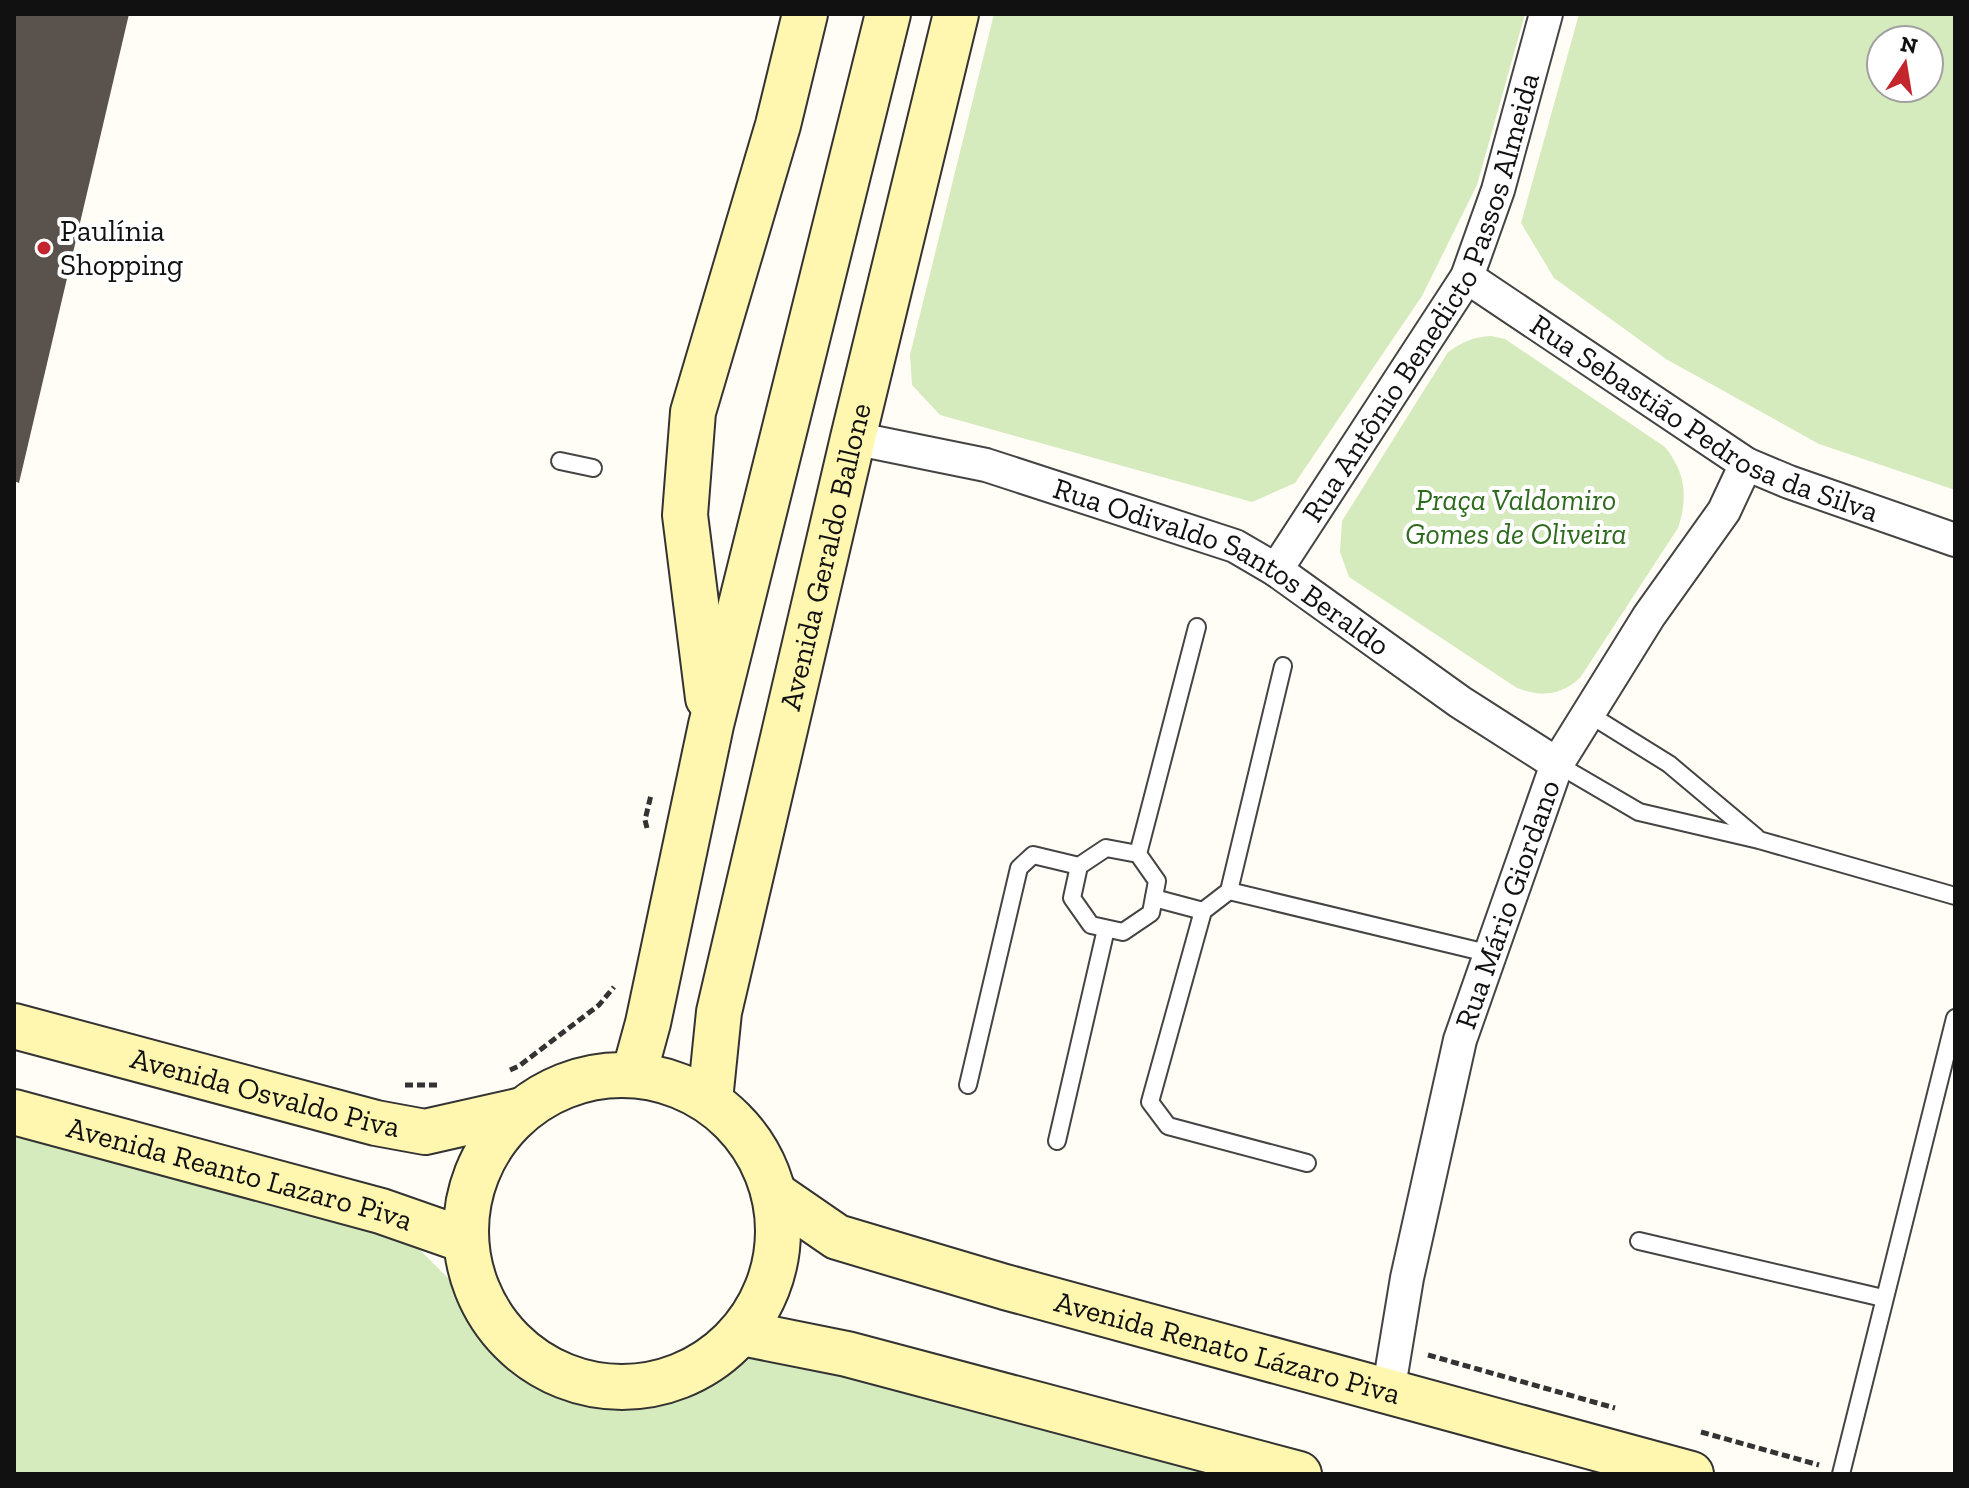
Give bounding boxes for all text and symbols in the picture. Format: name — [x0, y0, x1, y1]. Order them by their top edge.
north arrow — [1865, 24, 1945, 104]
text: N — [1898, 30, 1920, 60]
street label: Rua Antônio Benedicto Passos Almeida — [1294, 69, 1547, 529]
place label: Paulínia Shopping — [60, 213, 183, 283]
marker: Paulínia Shopping — [35, 239, 53, 257]
street label: Rua Sebastião Pedrosa da Silva — [1523, 307, 1883, 530]
street label: Avenida Geraldo Ballone — [772, 400, 879, 714]
street label: Rua Odivaldo Santos Beraldo — [1049, 470, 1396, 664]
park label: Praça Valdomiro Gomes de Oliveira — [1405, 482, 1627, 552]
street label: Rua Mário Giordano — [1447, 775, 1568, 1034]
street label: Avenida Osvaldo Piva — [127, 1040, 403, 1145]
street label: Avenida Reanto Lazaro Piva — [63, 1109, 417, 1239]
street label: Avenida Renato Lázaro Piva — [1051, 1283, 1404, 1412]

